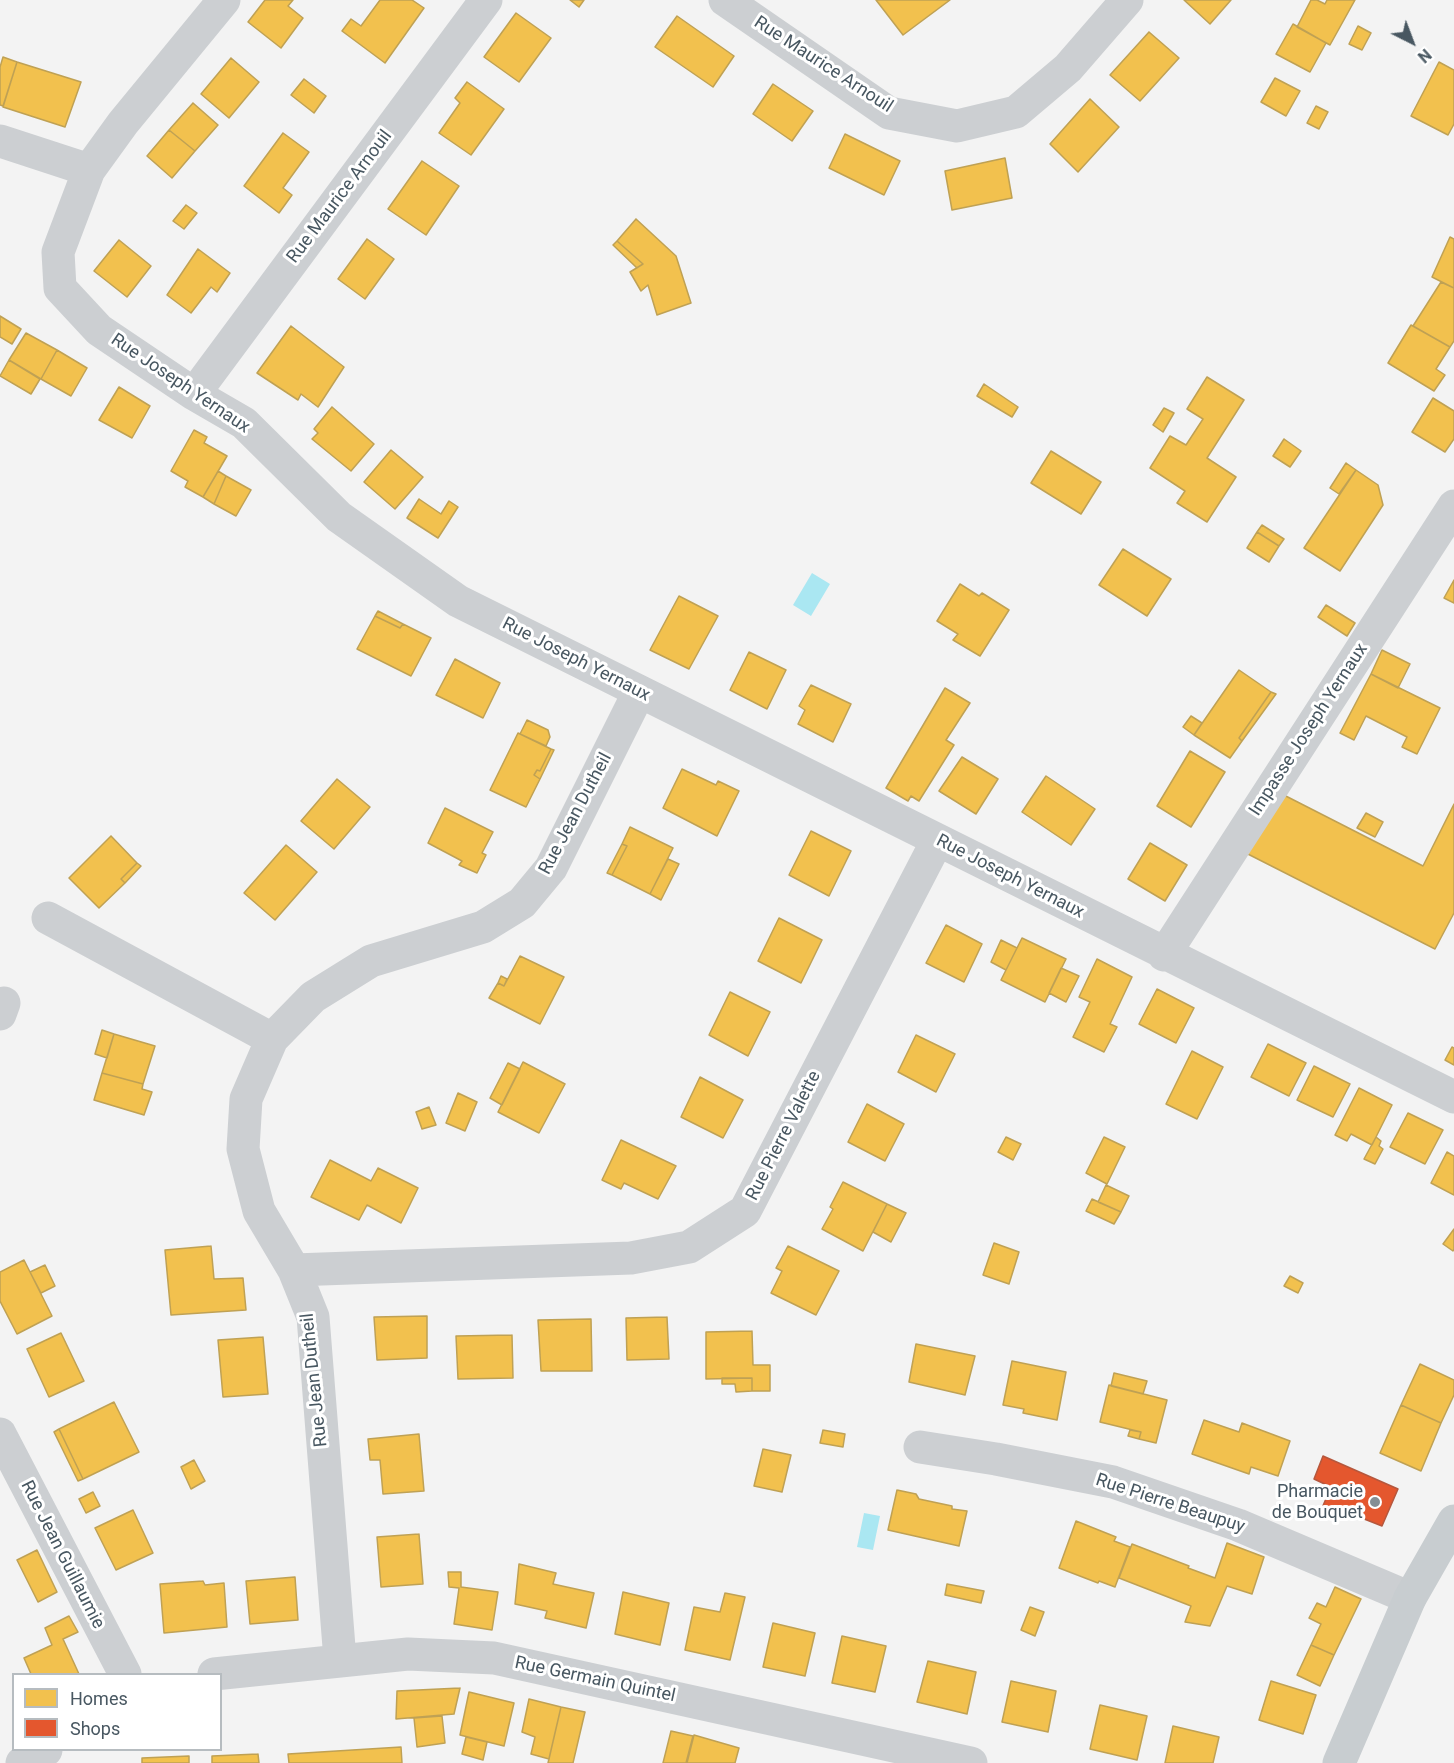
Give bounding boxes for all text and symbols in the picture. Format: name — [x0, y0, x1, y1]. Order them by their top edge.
street label: Rue Maurice Arnouil — [750, 12, 896, 118]
north arrow — [1382, 12, 1442, 72]
text: N — [1414, 45, 1435, 67]
street label: Rue Maurice Arnouil — [283, 126, 397, 268]
street label: Rue Joseph Yernaux — [106, 329, 254, 439]
street label: Rue Joseph Yernaux — [498, 613, 654, 707]
street label: Impasse Joseph Yernaux — [1245, 640, 1373, 820]
street label: Rue Jean Dutheil — [535, 750, 617, 878]
street label: Rue Joseph Yernaux — [932, 830, 1088, 924]
street label: Rue Pierre Valette — [742, 1068, 826, 1204]
street label: Rue Jean Dutheil — [297, 1312, 333, 1448]
street label: Rue Pierre Beaupuy — [1093, 1470, 1247, 1538]
street label: Rue Jean Guillaumie — [15, 1477, 109, 1633]
place label: Pharmacie de Bouquet — [1272, 1481, 1363, 1524]
marker: Pharmacie de Bouquet — [1368, 1495, 1382, 1509]
street label: Rue Germain Quintel — [513, 1652, 677, 1708]
legend — [12, 1673, 222, 1751]
text: Homes — [70, 1688, 128, 1709]
text: Shops — [70, 1718, 120, 1739]

